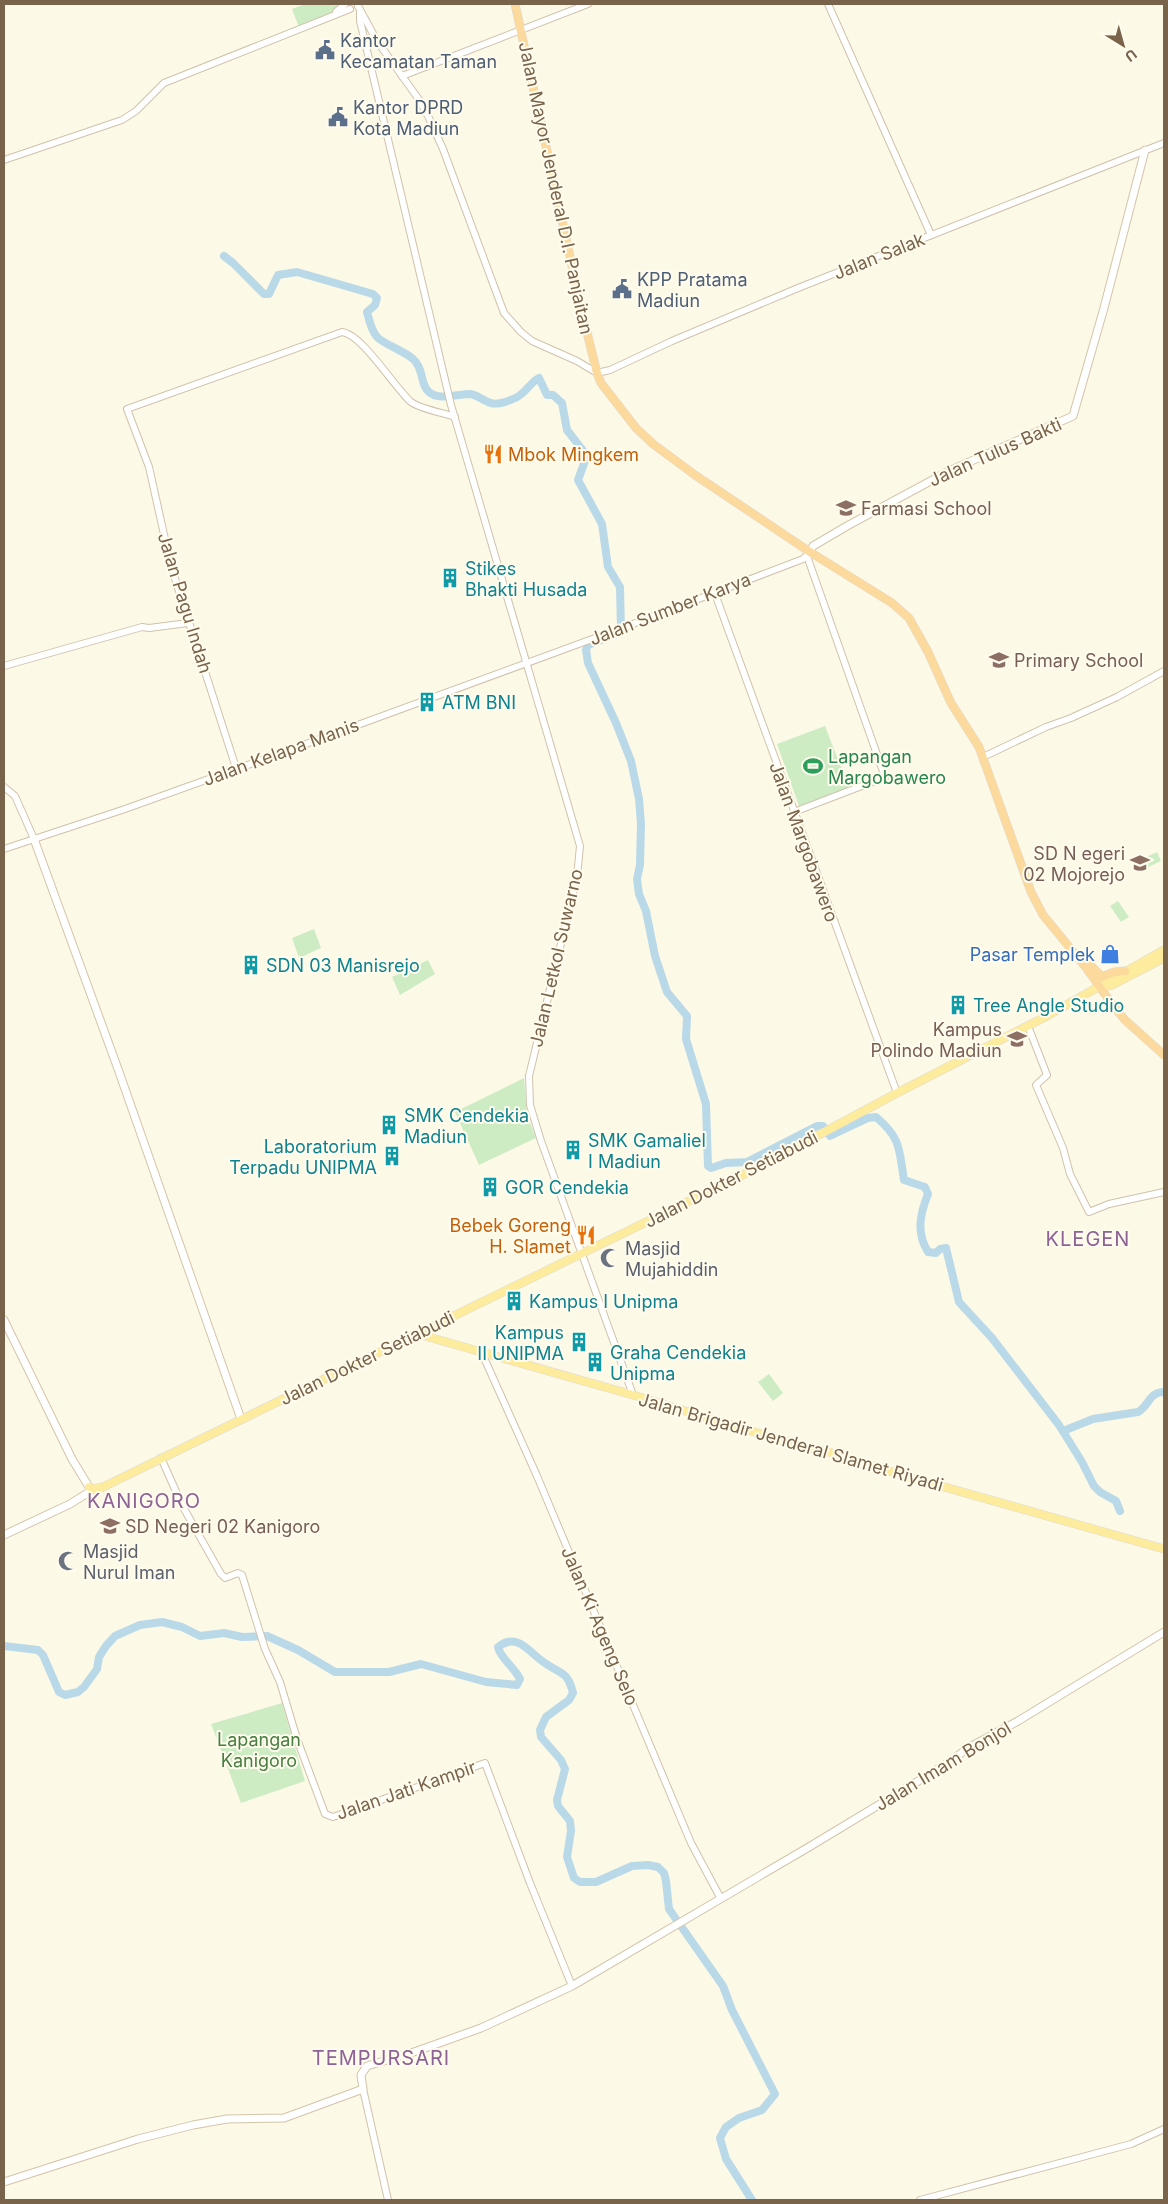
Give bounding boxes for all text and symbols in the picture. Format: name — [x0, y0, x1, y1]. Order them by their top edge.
north arrow — [1098, 20, 1148, 70]
place label: Kantor Kecamatan Taman — [340, 30, 497, 72]
public building icon: Kantor Kecamatan Taman — [314, 39, 336, 61]
street label: Jalan Mayor Jenderal D.I. Panjaitan — [515, 40, 597, 336]
text: U — [1122, 46, 1140, 66]
place label: Kantor DPRD Kota Madiun — [353, 97, 463, 139]
public building icon: Kantor DPRD Kota Madiun — [327, 106, 349, 128]
street label: Jalan Salak — [830, 228, 928, 284]
place label: KPP Pratama Madiun — [637, 269, 748, 311]
public building icon: KPP Pratama Madiun — [611, 278, 633, 300]
street label: Jalan Tulus Bakti — [925, 413, 1065, 491]
restaurant icon: Mbok Mingkem — [482, 443, 504, 465]
place label: Mbok Mingkem — [508, 444, 639, 465]
school or university icon: Farmasi School — [835, 497, 857, 519]
place label: Farmasi School — [861, 498, 992, 519]
street label: Jalan Pagu Indah — [154, 530, 216, 676]
place label: Stikes Bhakti Husada — [465, 558, 587, 600]
building icon: Stikes Bhakti Husada — [439, 567, 461, 589]
street label: Jalan Sumber Karya — [586, 569, 754, 649]
school or university icon: Primary School — [988, 649, 1010, 671]
place label: Primary School — [1014, 650, 1143, 671]
building icon: ATM BNI — [416, 691, 438, 713]
place label: ATM BNI — [442, 692, 516, 713]
street label: Jalan Kelapa Manis — [200, 714, 362, 790]
place label: Lapangan Margobawero — [828, 746, 946, 788]
sports icon: Lapangan Margobawero — [802, 755, 824, 777]
street label: Jalan Margobawero — [765, 759, 843, 925]
place label: SD N egeri 02 Mojorejo — [1023, 843, 1125, 885]
school or university icon: SD N egeri 02 Mojorejo — [1129, 852, 1151, 874]
street label: Jalan Letkol Suwarno — [525, 867, 587, 1049]
shop icon: Pasar Templek — [1099, 943, 1121, 965]
place label: Pasar Templek — [970, 944, 1095, 965]
building icon: SDN 03 Manisrejo — [240, 954, 262, 976]
place label: SDN 03 Manisrejo — [266, 955, 420, 976]
building icon: Tree Angle Studio — [947, 994, 969, 1016]
place label: Tree Angle Studio — [973, 995, 1124, 1016]
place label: Kampus Polindo Madiun — [871, 1019, 1002, 1061]
school or university icon: Kampus Polindo Madiun — [1006, 1028, 1028, 1050]
place label: SMK Cendekia Madiun — [404, 1105, 529, 1147]
building icon: SMK Cendekia Madiun — [378, 1114, 400, 1136]
street label: Jalan Dokter Setiabudi — [641, 1126, 821, 1232]
place label: SMK Gamaliel I Madiun — [588, 1130, 706, 1172]
place label: Laboratorium Terpadu UNIPMA — [229, 1136, 377, 1178]
building icon: SMK Gamaliel I Madiun — [562, 1139, 584, 1161]
building icon: Laboratorium Terpadu UNIPMA — [381, 1145, 403, 1167]
building icon: GOR Cendekia — [479, 1176, 501, 1198]
place label: GOR Cendekia — [505, 1177, 629, 1198]
place label: Bebek Goreng H. Slamet — [449, 1215, 571, 1257]
restaurant icon: Bebek Goreng H. Slamet — [575, 1224, 597, 1246]
district label: KLEGEN — [1046, 1227, 1130, 1251]
place label: Masjid Mujahiddin — [625, 1238, 718, 1280]
mosque icon: Masjid Mujahiddin — [599, 1247, 621, 1269]
building icon: Kampus I Unipma — [503, 1290, 525, 1312]
place label: Kampus I Unipma — [529, 1291, 678, 1312]
street label: Jalan Dokter Setiabudi — [276, 1307, 458, 1409]
place label: Kampus II UNIPMA — [477, 1322, 564, 1364]
building icon: Kampus II UNIPMA — [568, 1331, 590, 1353]
place label: Graha Cendekia Unipma — [610, 1342, 746, 1384]
building icon: Graha Cendekia Unipma — [584, 1351, 606, 1373]
street label: Jalan Brigadir Jenderal Slamet Riyadi — [636, 1388, 946, 1496]
district label: KANIGORO — [87, 1489, 201, 1513]
school or university icon: SD Negeri 02 Kanigoro — [99, 1515, 121, 1537]
place label: SD Negeri 02 Kanigoro — [125, 1516, 320, 1537]
place label: Masjid Nurul Iman — [83, 1541, 175, 1583]
street label: Jalan Ki Ageng Selo — [557, 1544, 643, 1708]
mosque icon: Masjid Nurul Iman — [57, 1550, 79, 1572]
street label: Jalan Imam Bonjol — [871, 1717, 1015, 1815]
park label: Lapangan Kanigoro — [217, 1729, 301, 1771]
street label: Jalan Jati Kampir — [333, 1756, 479, 1824]
district label: TEMPURSARI — [312, 2046, 450, 2070]

